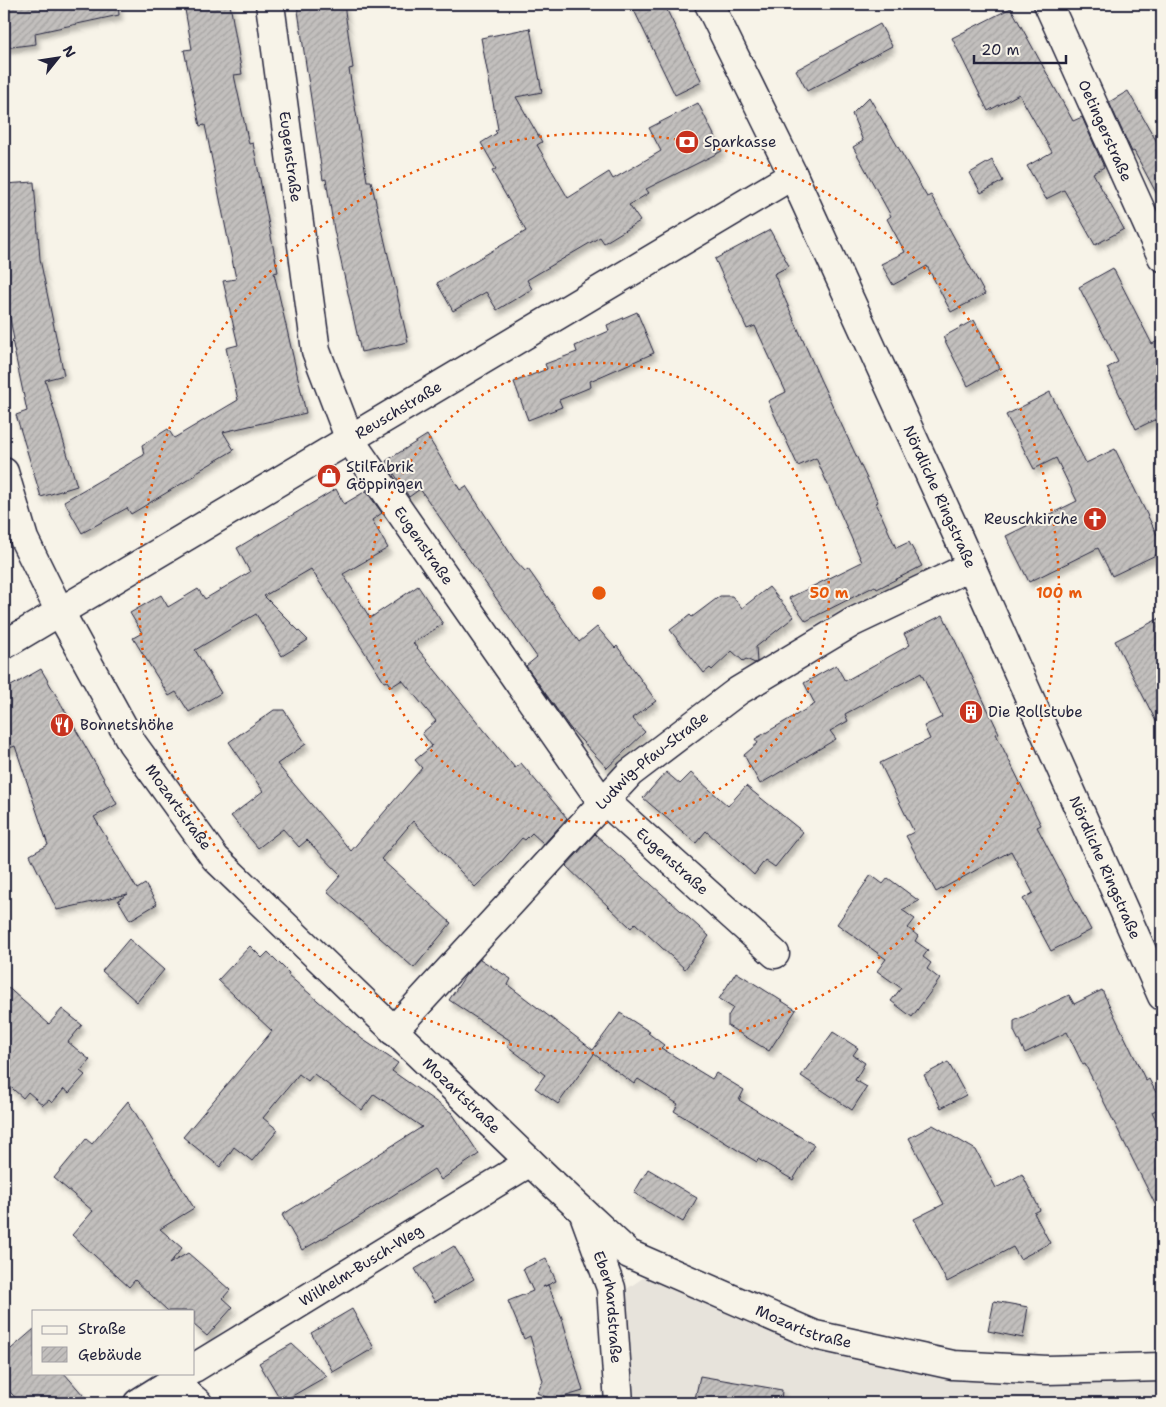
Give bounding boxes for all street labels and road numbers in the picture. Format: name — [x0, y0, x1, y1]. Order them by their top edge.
street label: Oetingerstraße — [1073, 77, 1137, 185]
street label: Eugenstraße — [274, 110, 306, 203]
street label: Reuschstraße — [351, 376, 445, 444]
street label: Nördliche Ringstraße — [899, 422, 981, 571]
street label: Eugenstraße — [389, 502, 458, 589]
street label: Ludwig-Pfau-Straße — [591, 707, 713, 814]
street label: Mozartstraße — [141, 760, 216, 854]
street label: Nördliche Ringstraße — [1064, 793, 1145, 942]
street label: Eugenstraße — [632, 823, 713, 899]
street label: Mozartstraße — [418, 1053, 505, 1138]
street label: Wilhelm-Busch-Weg — [295, 1220, 427, 1311]
street label: Eberhardstraße — [588, 1248, 626, 1364]
street label: Mozartstraße — [752, 1300, 853, 1353]

